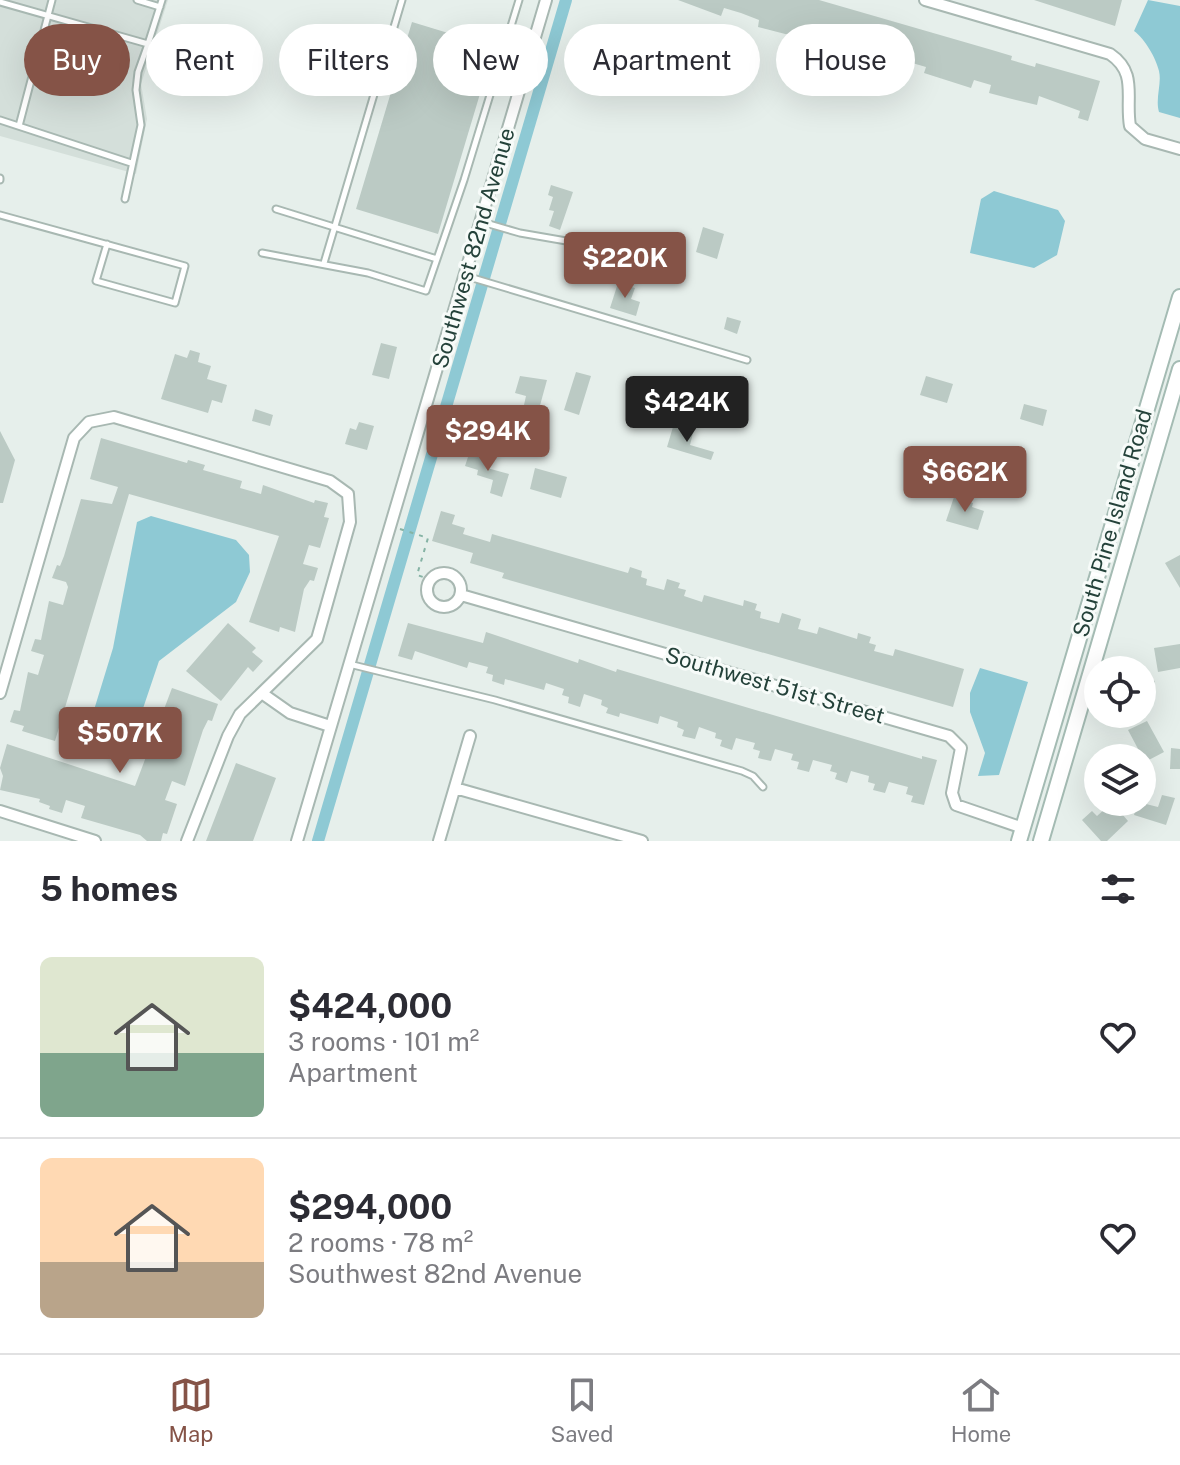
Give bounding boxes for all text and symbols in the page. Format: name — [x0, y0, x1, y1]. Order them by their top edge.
chip: Buy — [24, 24, 130, 96]
chip: Rent — [146, 24, 263, 96]
chip: Filters — [279, 24, 417, 96]
chip: New — [433, 24, 548, 96]
chip: Apartment — [564, 24, 760, 96]
chip: House — [776, 24, 915, 96]
street label: Southwest 82nd Avenue — [426, 125, 520, 371]
pin: $220K — [569, 232, 681, 300]
text: $220K — [582, 242, 668, 273]
pin: $424K — [631, 376, 743, 444]
text: $424K — [644, 386, 730, 417]
pin: $294K — [432, 405, 544, 473]
street label: South Pine Island Road — [1067, 406, 1157, 640]
text: $294K — [445, 415, 531, 446]
pin: $662K — [909, 446, 1021, 514]
text: $662K — [921, 456, 1009, 487]
street label: Southwest 51st Street — [662, 641, 888, 729]
map controls — [1084, 656, 1156, 816]
button: locate — [1084, 656, 1156, 728]
pin: $507K — [64, 707, 176, 775]
text: $507K — [77, 717, 163, 748]
button: layers — [1084, 744, 1156, 816]
icon: filters — [1096, 867, 1140, 911]
text: 5 homes — [40, 869, 178, 909]
text: $424,000 — [288, 986, 452, 1026]
icon: home — [104, 989, 200, 1085]
icon: heart — [1096, 1015, 1140, 1059]
text: 3 rooms · 101 m² — [288, 1026, 479, 1057]
text: Apartment — [288, 1057, 418, 1088]
text: $294,000 — [288, 1187, 452, 1227]
icon: home — [104, 1190, 200, 1286]
icon: heart — [1096, 1216, 1140, 1260]
text: 2 rooms · 78 m² — [288, 1227, 473, 1258]
text: Southwest 82nd Avenue — [288, 1258, 582, 1289]
tab: Map — [169, 1373, 213, 1447]
tab: Saved — [551, 1373, 613, 1447]
tab: Home — [951, 1373, 1011, 1447]

